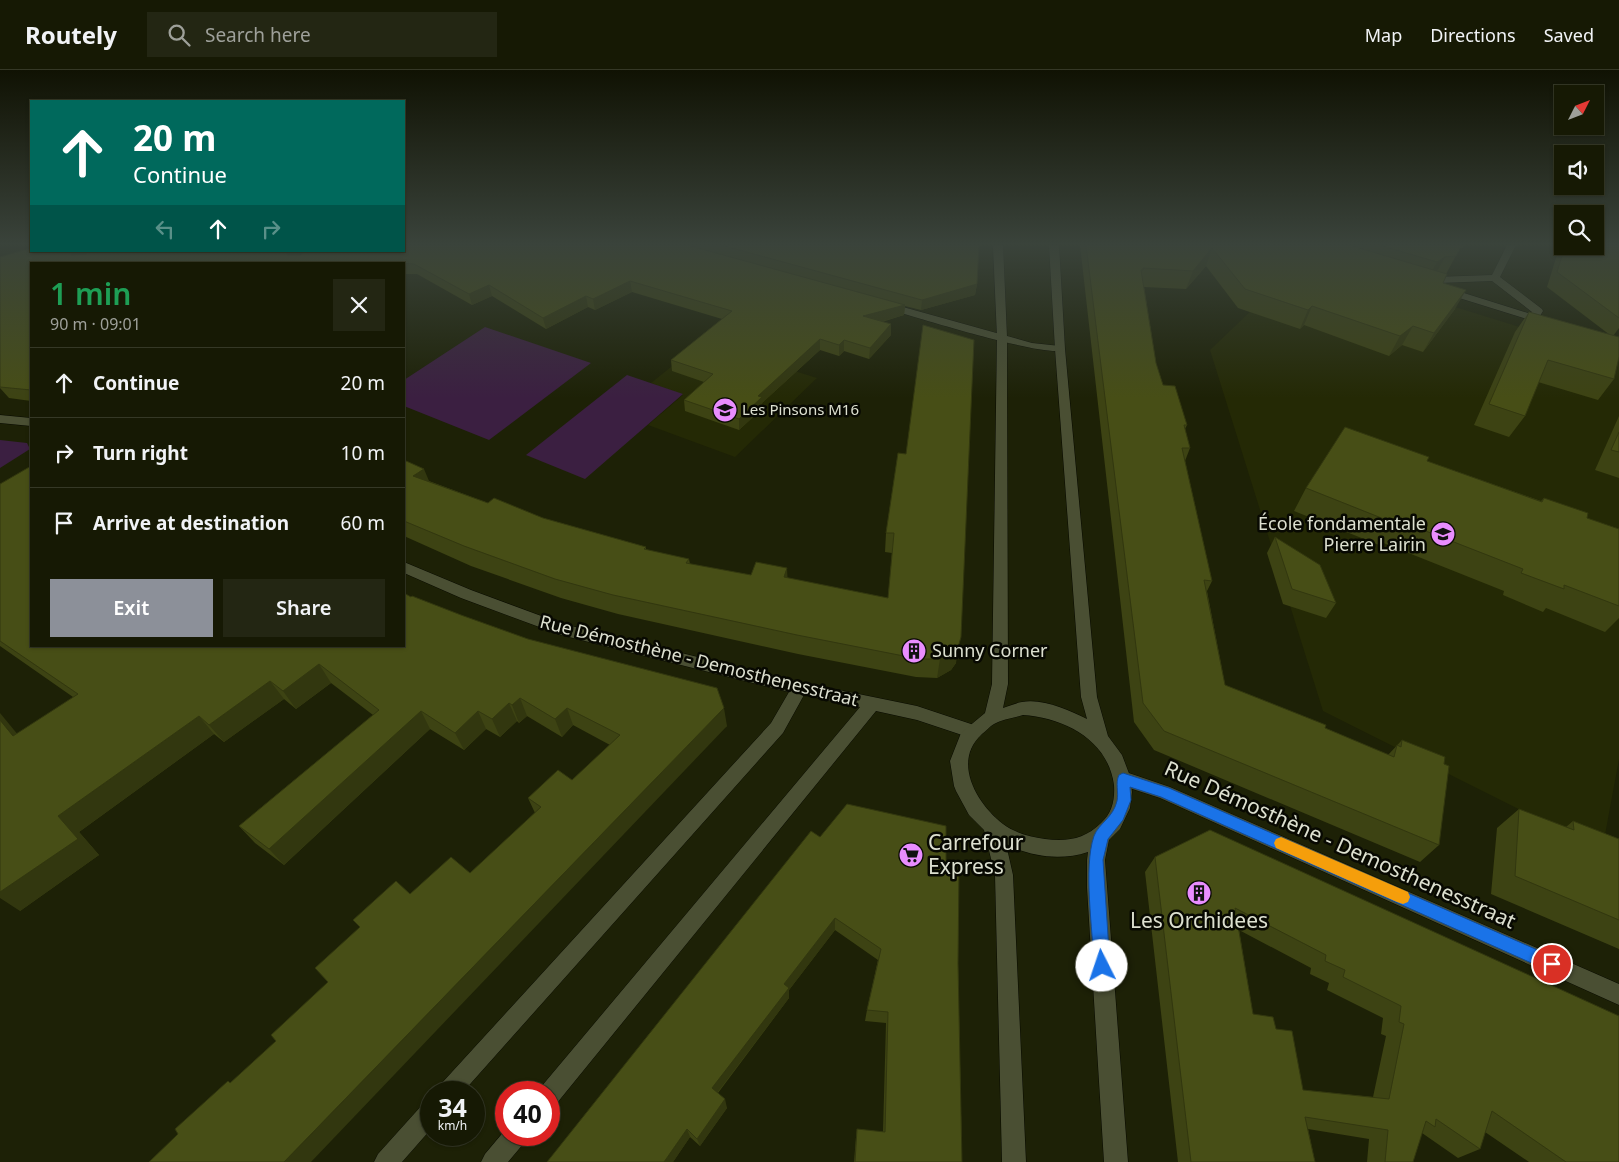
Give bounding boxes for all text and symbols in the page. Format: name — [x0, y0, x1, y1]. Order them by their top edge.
search box — [147, 12, 497, 57]
text: Routely — [25, 18, 117, 51]
icon: search — [165, 21, 193, 49]
text: Search here — [205, 22, 311, 48]
text: Map — [1365, 23, 1402, 47]
text: Directions — [1430, 23, 1516, 47]
text: Saved — [1544, 23, 1594, 47]
north arrow — [1554, 85, 1604, 135]
map controls — [1554, 85, 1604, 255]
text: 20 m — [133, 114, 216, 161]
icon: ahead — [50, 120, 115, 185]
button: sound — [1554, 145, 1604, 195]
text: Continue — [133, 159, 227, 189]
button: search — [1554, 205, 1604, 255]
icon: left — [151, 215, 179, 243]
icon: ahead — [204, 215, 232, 243]
icon: right — [257, 215, 285, 243]
text: 1 min — [50, 273, 131, 314]
button: close — [333, 279, 385, 331]
text: 90 m · 09:01 — [50, 313, 141, 335]
icon: ahead — [50, 369, 78, 397]
text: Continue — [93, 370, 179, 396]
text: 20 m — [341, 370, 385, 396]
school or university icon: Les Pinsons M16 — [712, 397, 738, 423]
place label: Les Pinsons M16 — [742, 399, 859, 419]
icon: right — [50, 439, 78, 467]
text: Turn right — [93, 440, 188, 466]
text: 10 m — [341, 440, 385, 466]
icon: arrive — [50, 509, 78, 537]
text: Arrive at destination — [93, 510, 289, 536]
text: 60 m — [341, 510, 385, 536]
place label: École fondamentale Pierre Lairin — [1258, 511, 1426, 556]
school or university icon: École fondamentale Pierre Lairin — [1430, 521, 1456, 547]
button: Exit — [50, 579, 213, 637]
button: Share — [223, 579, 385, 637]
street label: Rue Démosthène - Demosthenesstraat — [538, 609, 861, 711]
building icon: Sunny Corner — [901, 638, 927, 664]
place label: Sunny Corner — [932, 638, 1048, 662]
street label: Rue Démosthène - Demosthenesstraat — [1160, 754, 1521, 935]
place label: Carrefour Express — [928, 828, 1024, 880]
supermarket icon: Carrefour Express — [898, 842, 924, 868]
building icon: Les Orchidees — [1186, 880, 1212, 906]
place label: Les Orchidees — [1130, 906, 1268, 934]
position arrow — [1075, 939, 1127, 991]
pin — [1531, 943, 1573, 985]
icon: arrive — [1538, 950, 1566, 978]
speed limit sign: 40 — [495, 1081, 560, 1146]
text: 34 — [438, 1090, 467, 1124]
text: km/h — [438, 1117, 467, 1134]

